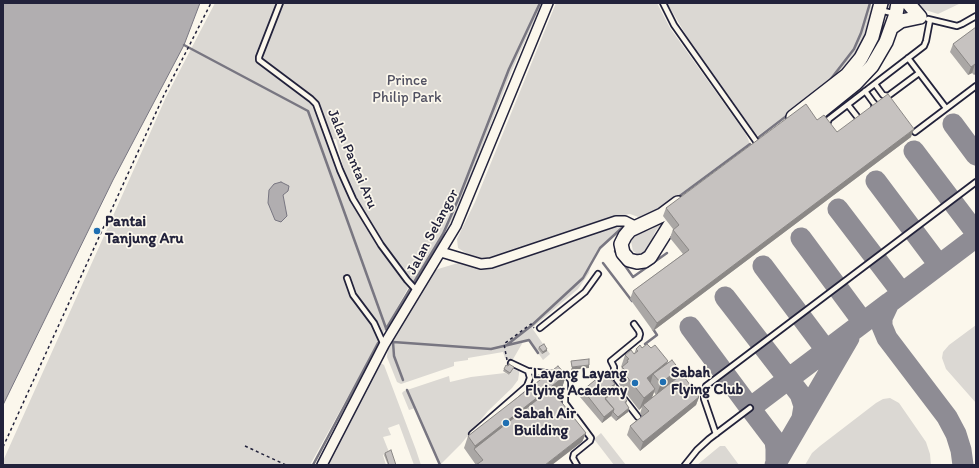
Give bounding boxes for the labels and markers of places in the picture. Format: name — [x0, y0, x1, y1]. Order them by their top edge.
place label: Pantai Tanjung Aru — [105, 213, 184, 248]
marker: Pantai Tanjung Aru — [92, 226, 102, 236]
place label: Sabah Flying Club — [671, 364, 743, 399]
place label: Layang Layang Flying Academy — [525, 365, 627, 400]
marker: Sabah Flying Club — [658, 377, 668, 387]
marker: Layang Layang Flying Academy — [630, 378, 640, 388]
place label: Sabah Air Building — [514, 405, 576, 440]
marker: Sabah Air Building — [501, 418, 511, 428]

